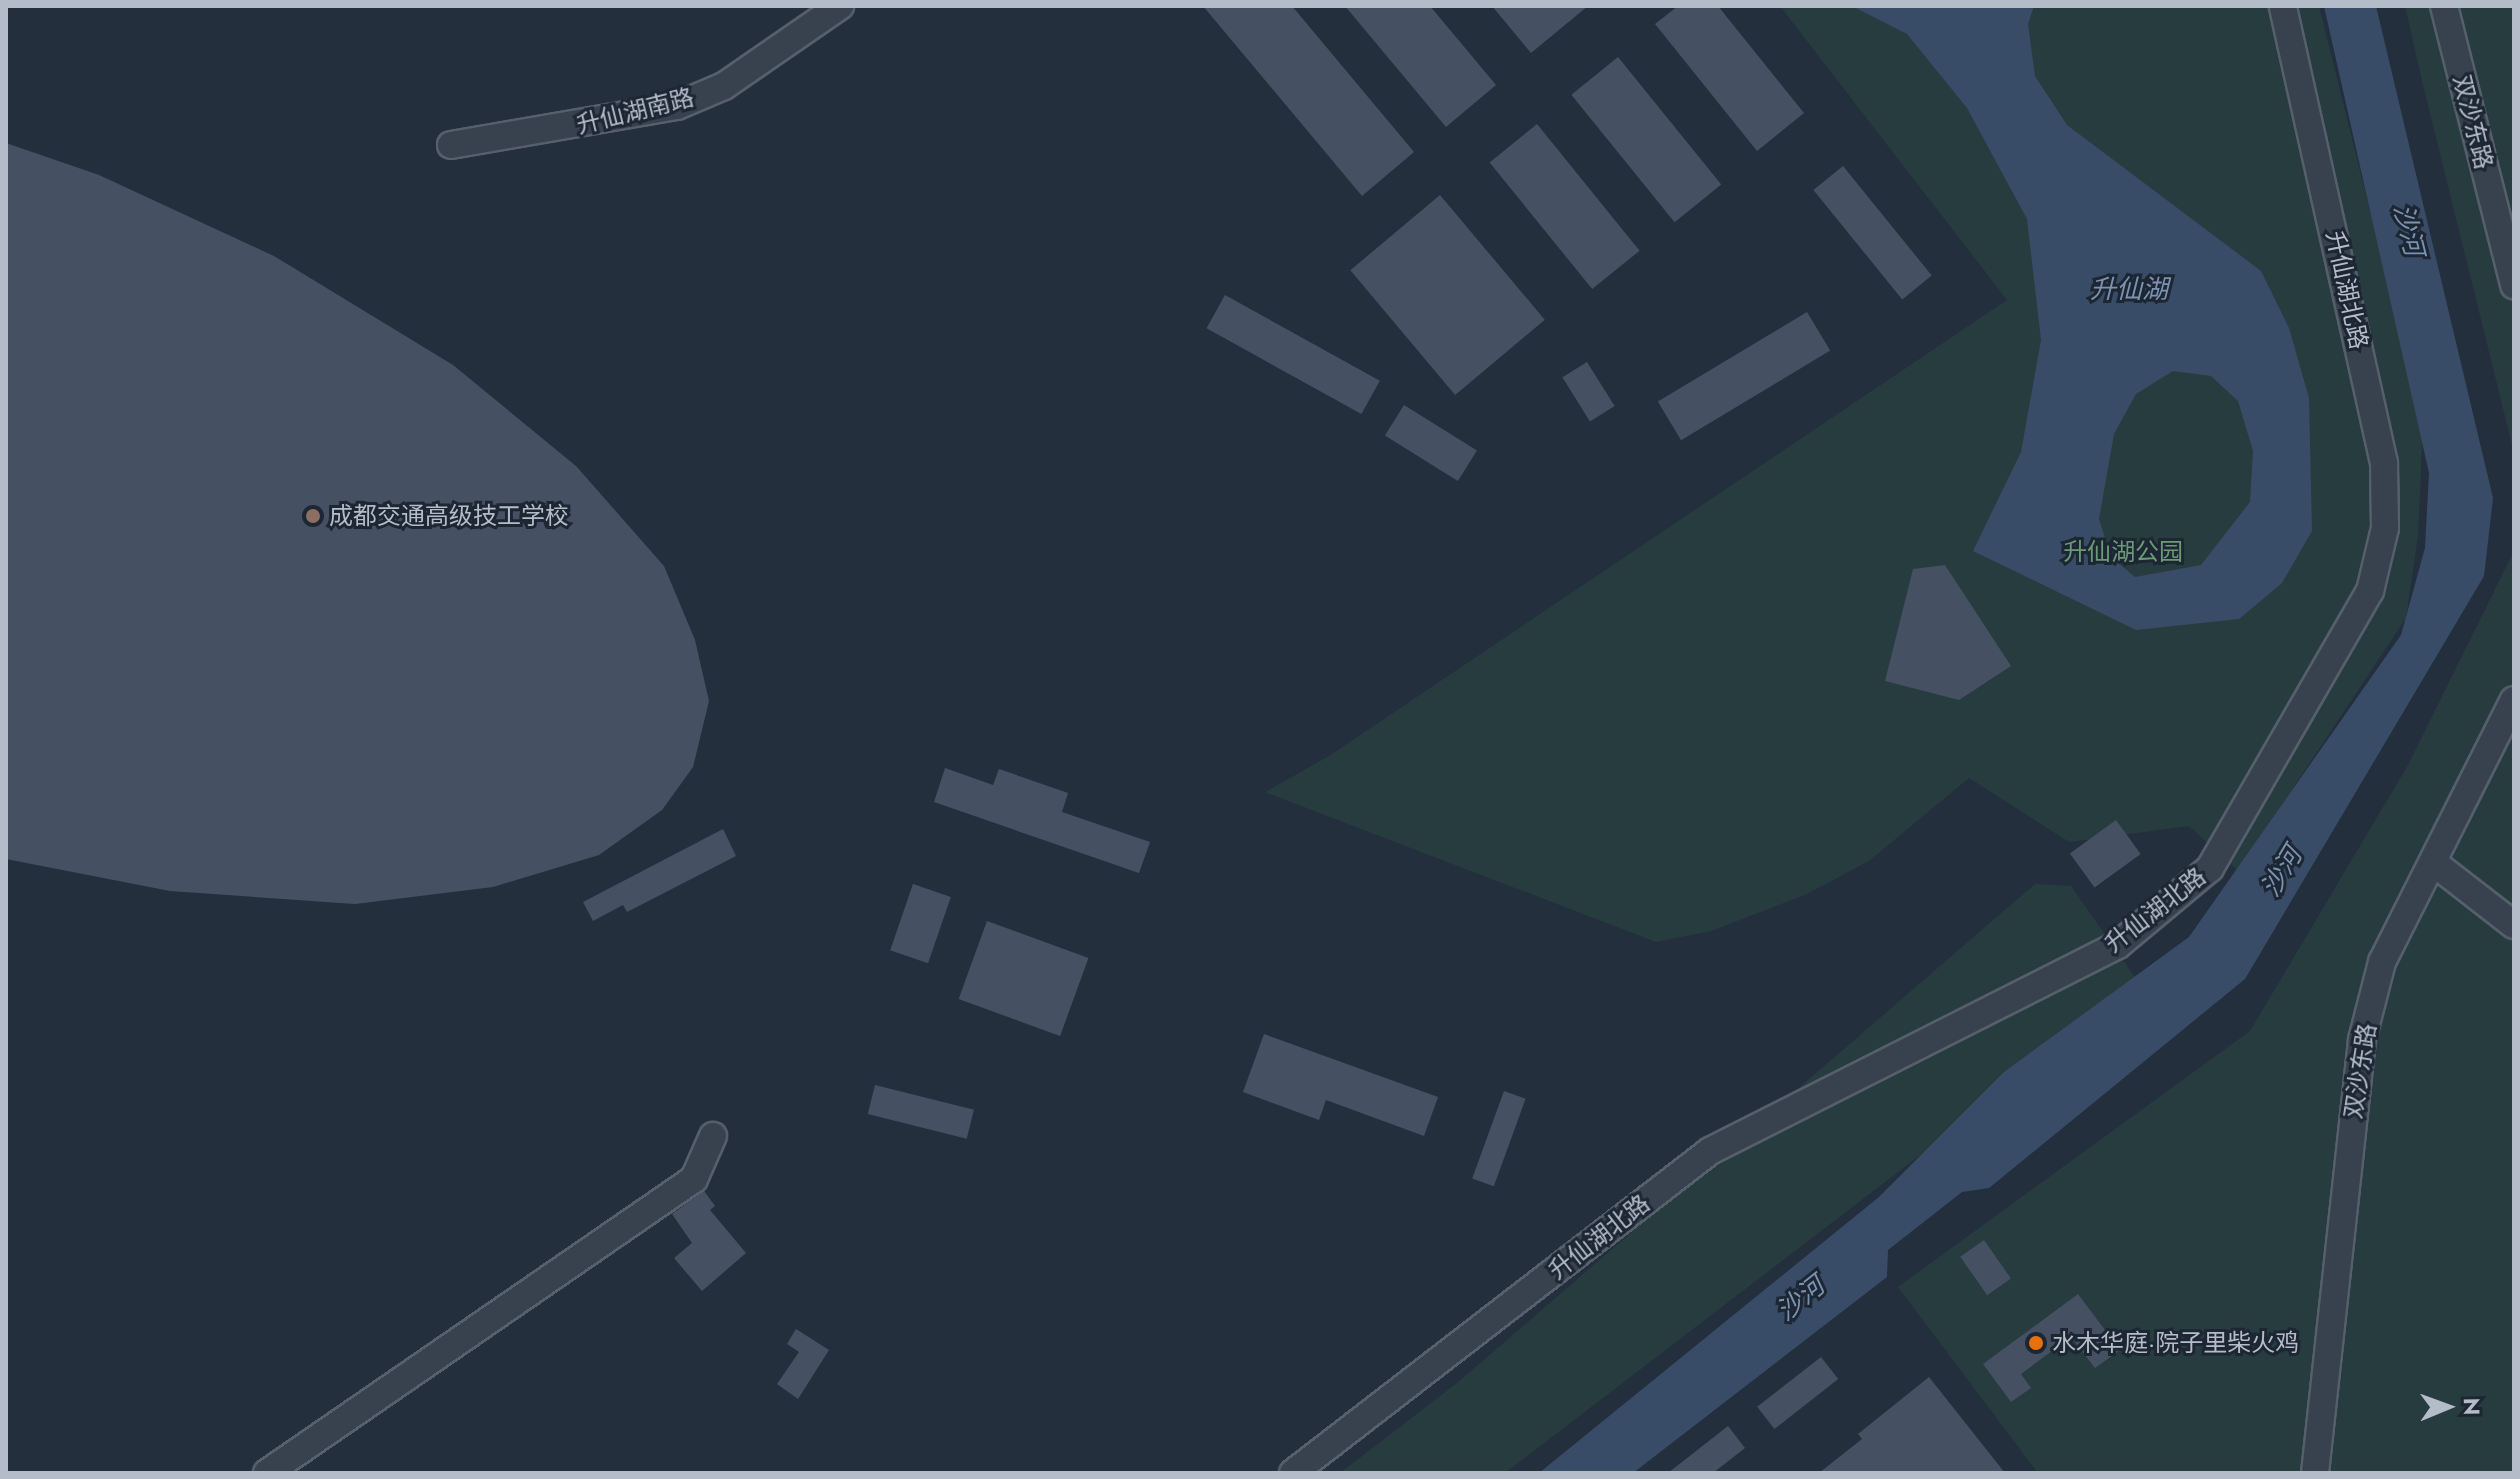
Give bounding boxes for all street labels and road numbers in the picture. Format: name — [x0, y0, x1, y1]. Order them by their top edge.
street label: 双沙东路 — [2447, 72, 2499, 172]
street label: 升仙湖南路 — [573, 83, 697, 139]
street label: 升仙湖北路 — [2320, 228, 2374, 352]
street label: 升仙湖北路 — [2099, 862, 2211, 958]
street label: 双沙东路 — [2338, 1021, 2382, 1121]
street label: 升仙湖北路 — [1543, 1189, 1655, 1285]

